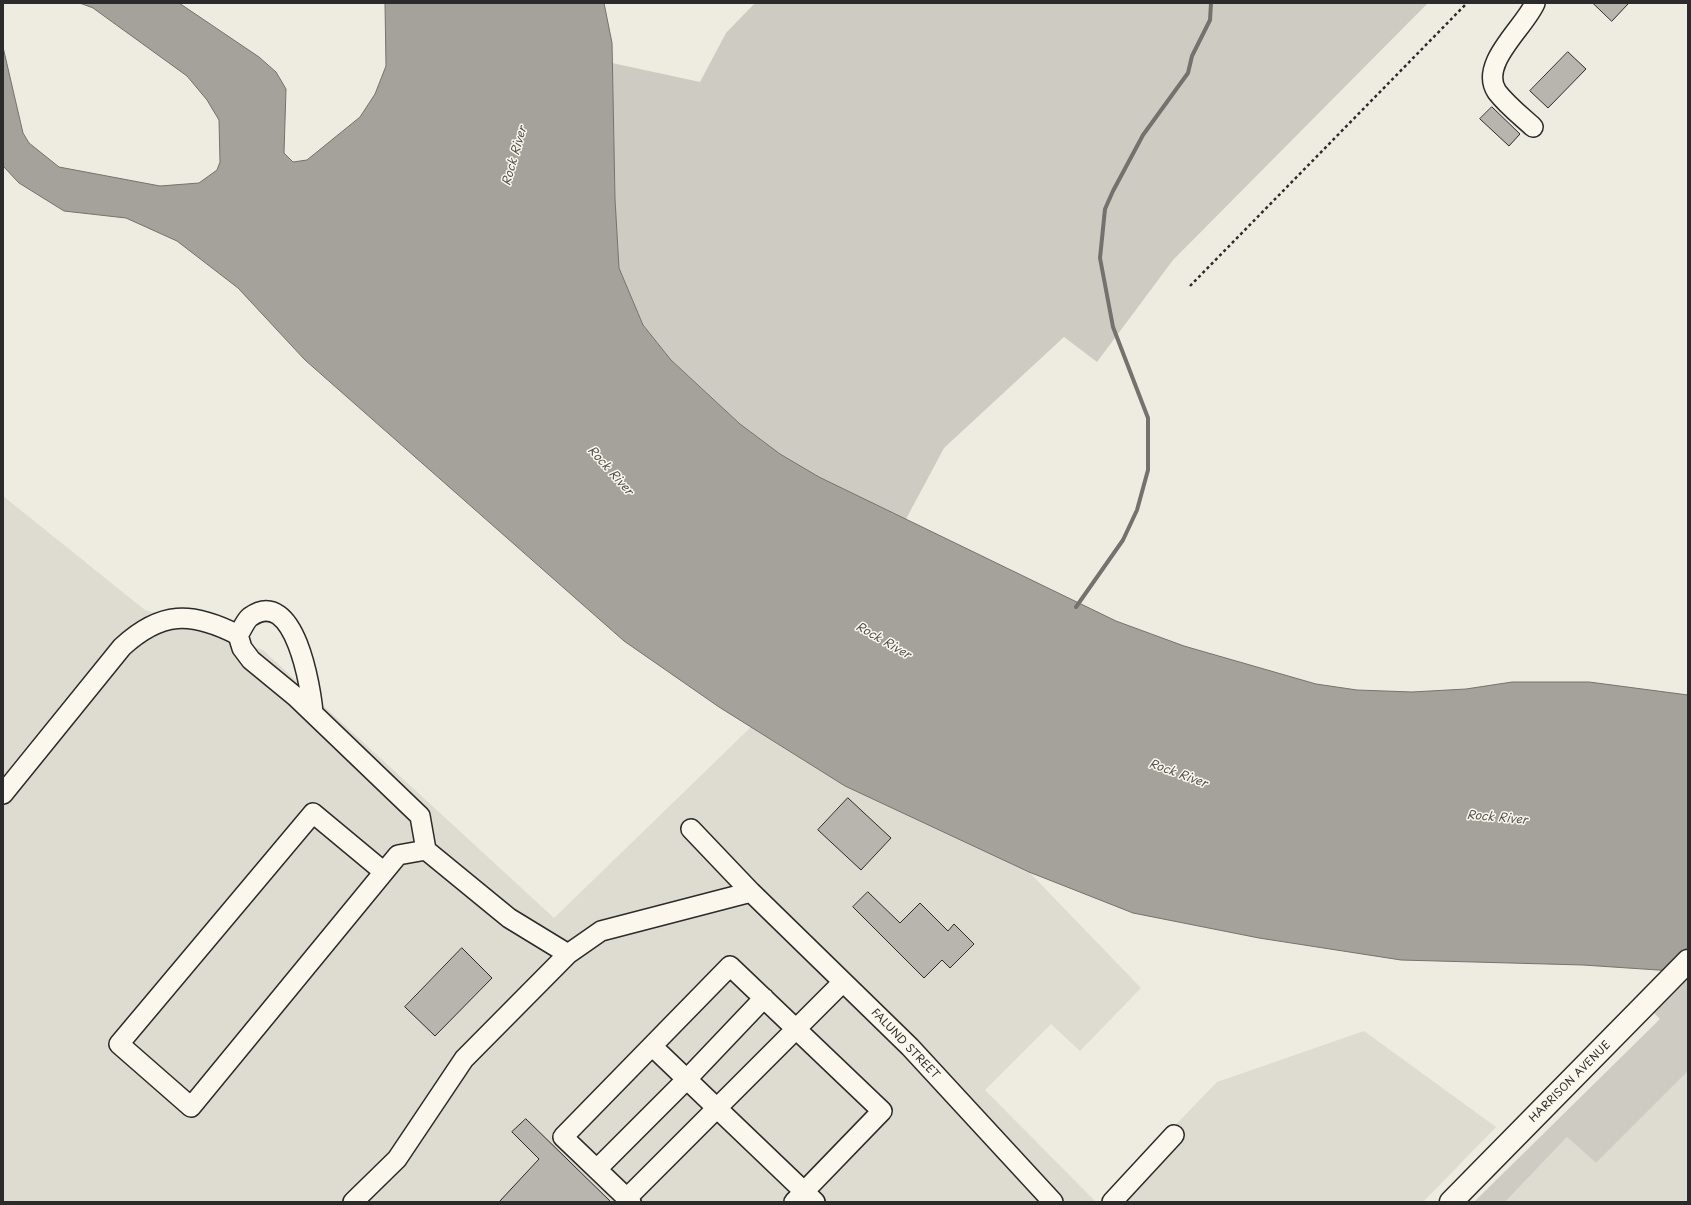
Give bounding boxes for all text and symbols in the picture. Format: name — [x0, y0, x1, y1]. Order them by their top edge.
water label: Rock River — [500, 125, 530, 187]
water label: Rock River — [584, 444, 636, 498]
water label: Rock River — [853, 620, 913, 662]
water label: Rock River — [1147, 757, 1209, 791]
water label: Rock River — [1466, 808, 1528, 828]
street label: FALUND STREET — [868, 1006, 942, 1082]
street label: HARRISON AVENUE — [1527, 1039, 1613, 1125]

